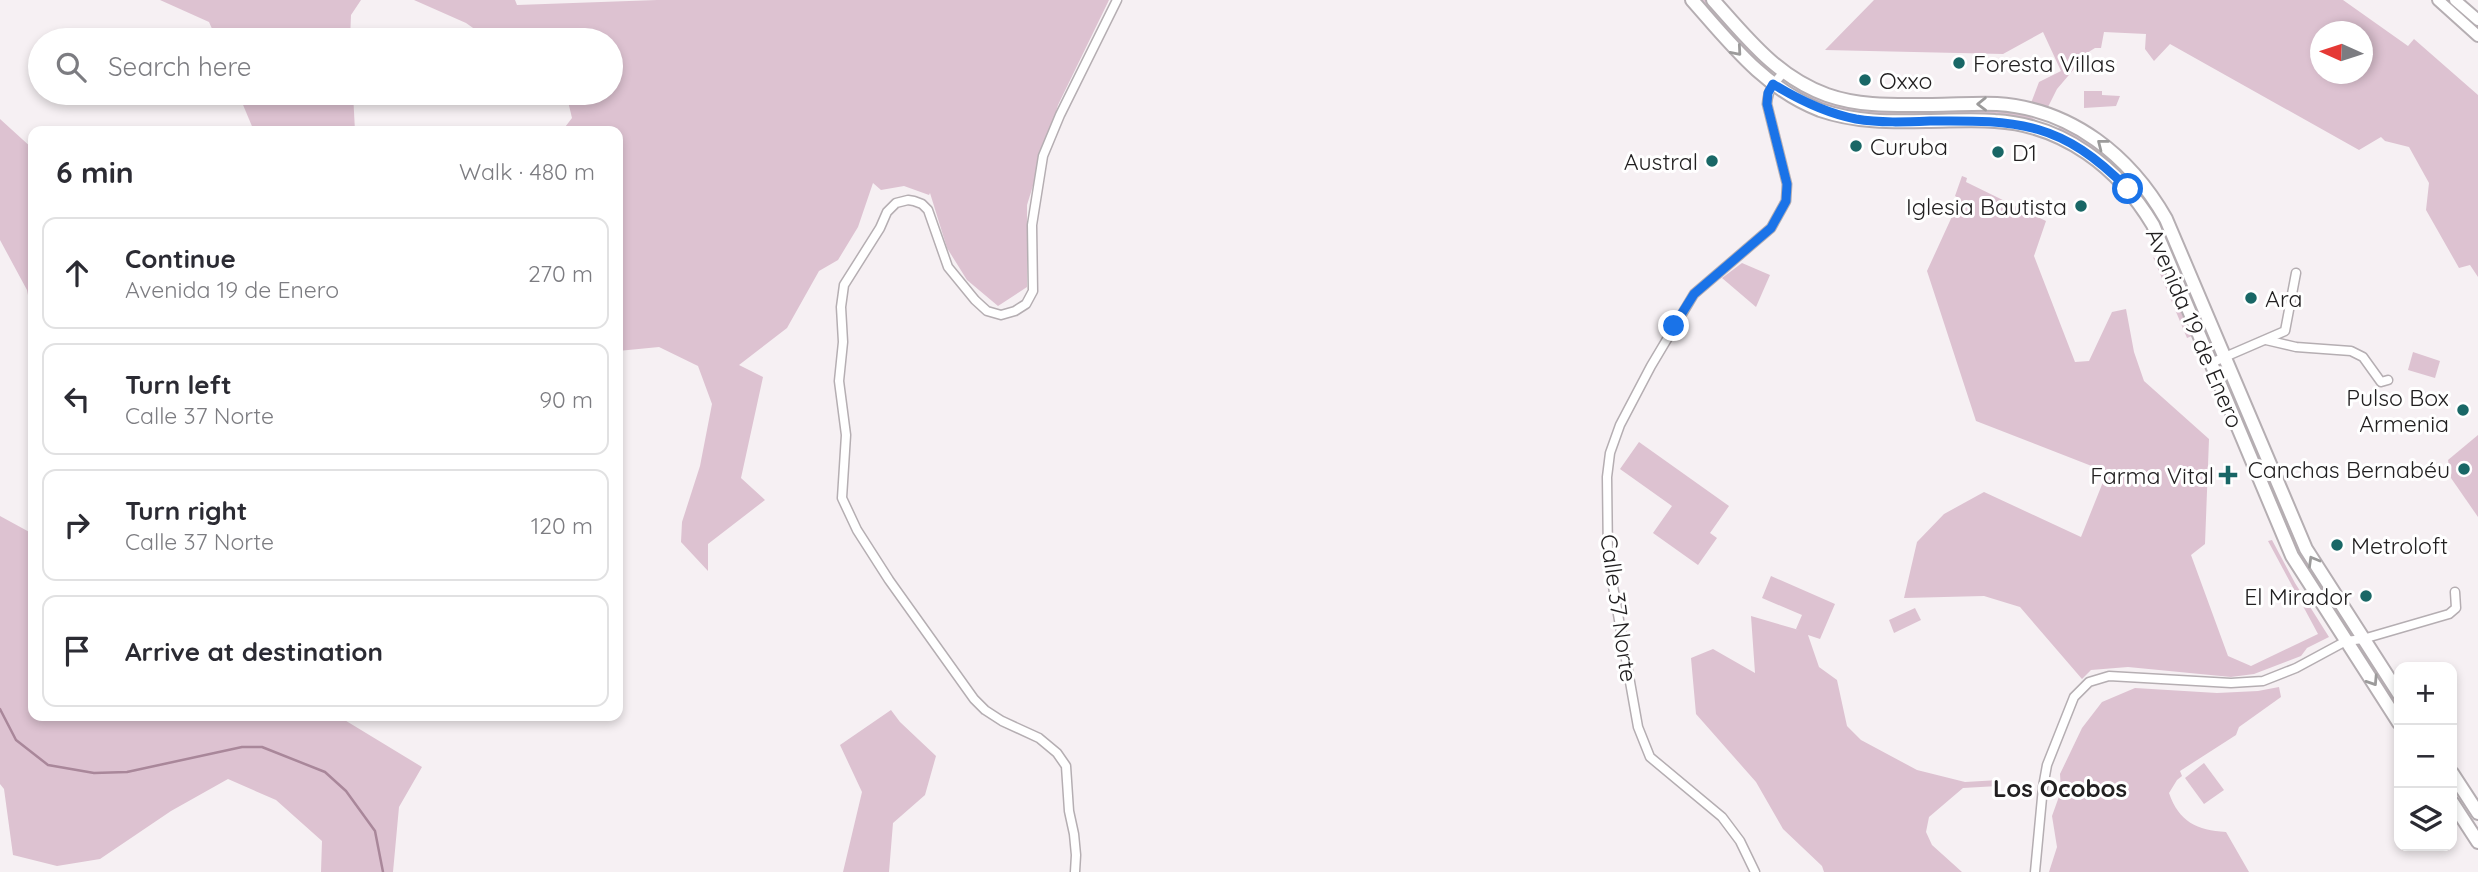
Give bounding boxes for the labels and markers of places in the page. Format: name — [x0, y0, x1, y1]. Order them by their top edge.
place label: Foresta Villas — [1973, 49, 2115, 78]
marker: Foresta Villas — [1951, 55, 1967, 71]
place label: Oxxo — [1879, 66, 1932, 95]
marker: Oxxo — [1857, 72, 1873, 88]
place label: Curuba — [1870, 132, 1948, 161]
marker: Curuba — [1848, 138, 1864, 154]
place label: D1 — [2012, 138, 2037, 167]
marker: D1 — [1990, 144, 2006, 160]
place label: Austral — [1624, 147, 1698, 176]
marker: Austral — [1704, 153, 1720, 169]
place label: Iglesia Bautista — [1906, 192, 2067, 221]
marker: Iglesia Bautista — [2073, 198, 2089, 214]
place label: Ara — [2265, 284, 2302, 313]
marker: Ara — [2243, 290, 2259, 306]
place label: Pulso Box Armenia — [2346, 383, 2449, 438]
marker: Pulso Box Armenia — [2455, 402, 2471, 418]
place label: Canchas Bernabéu — [2248, 455, 2450, 484]
place label: Farma Vital — [2090, 461, 2214, 490]
marker: Canchas Bernabéu — [2456, 461, 2472, 477]
marker: Farma Vital — [2220, 467, 2236, 483]
place label: Metroloft — [2351, 531, 2448, 560]
marker: Metroloft — [2329, 537, 2345, 553]
place label: El Mirador — [2244, 582, 2352, 611]
marker: El Mirador — [2358, 588, 2374, 604]

